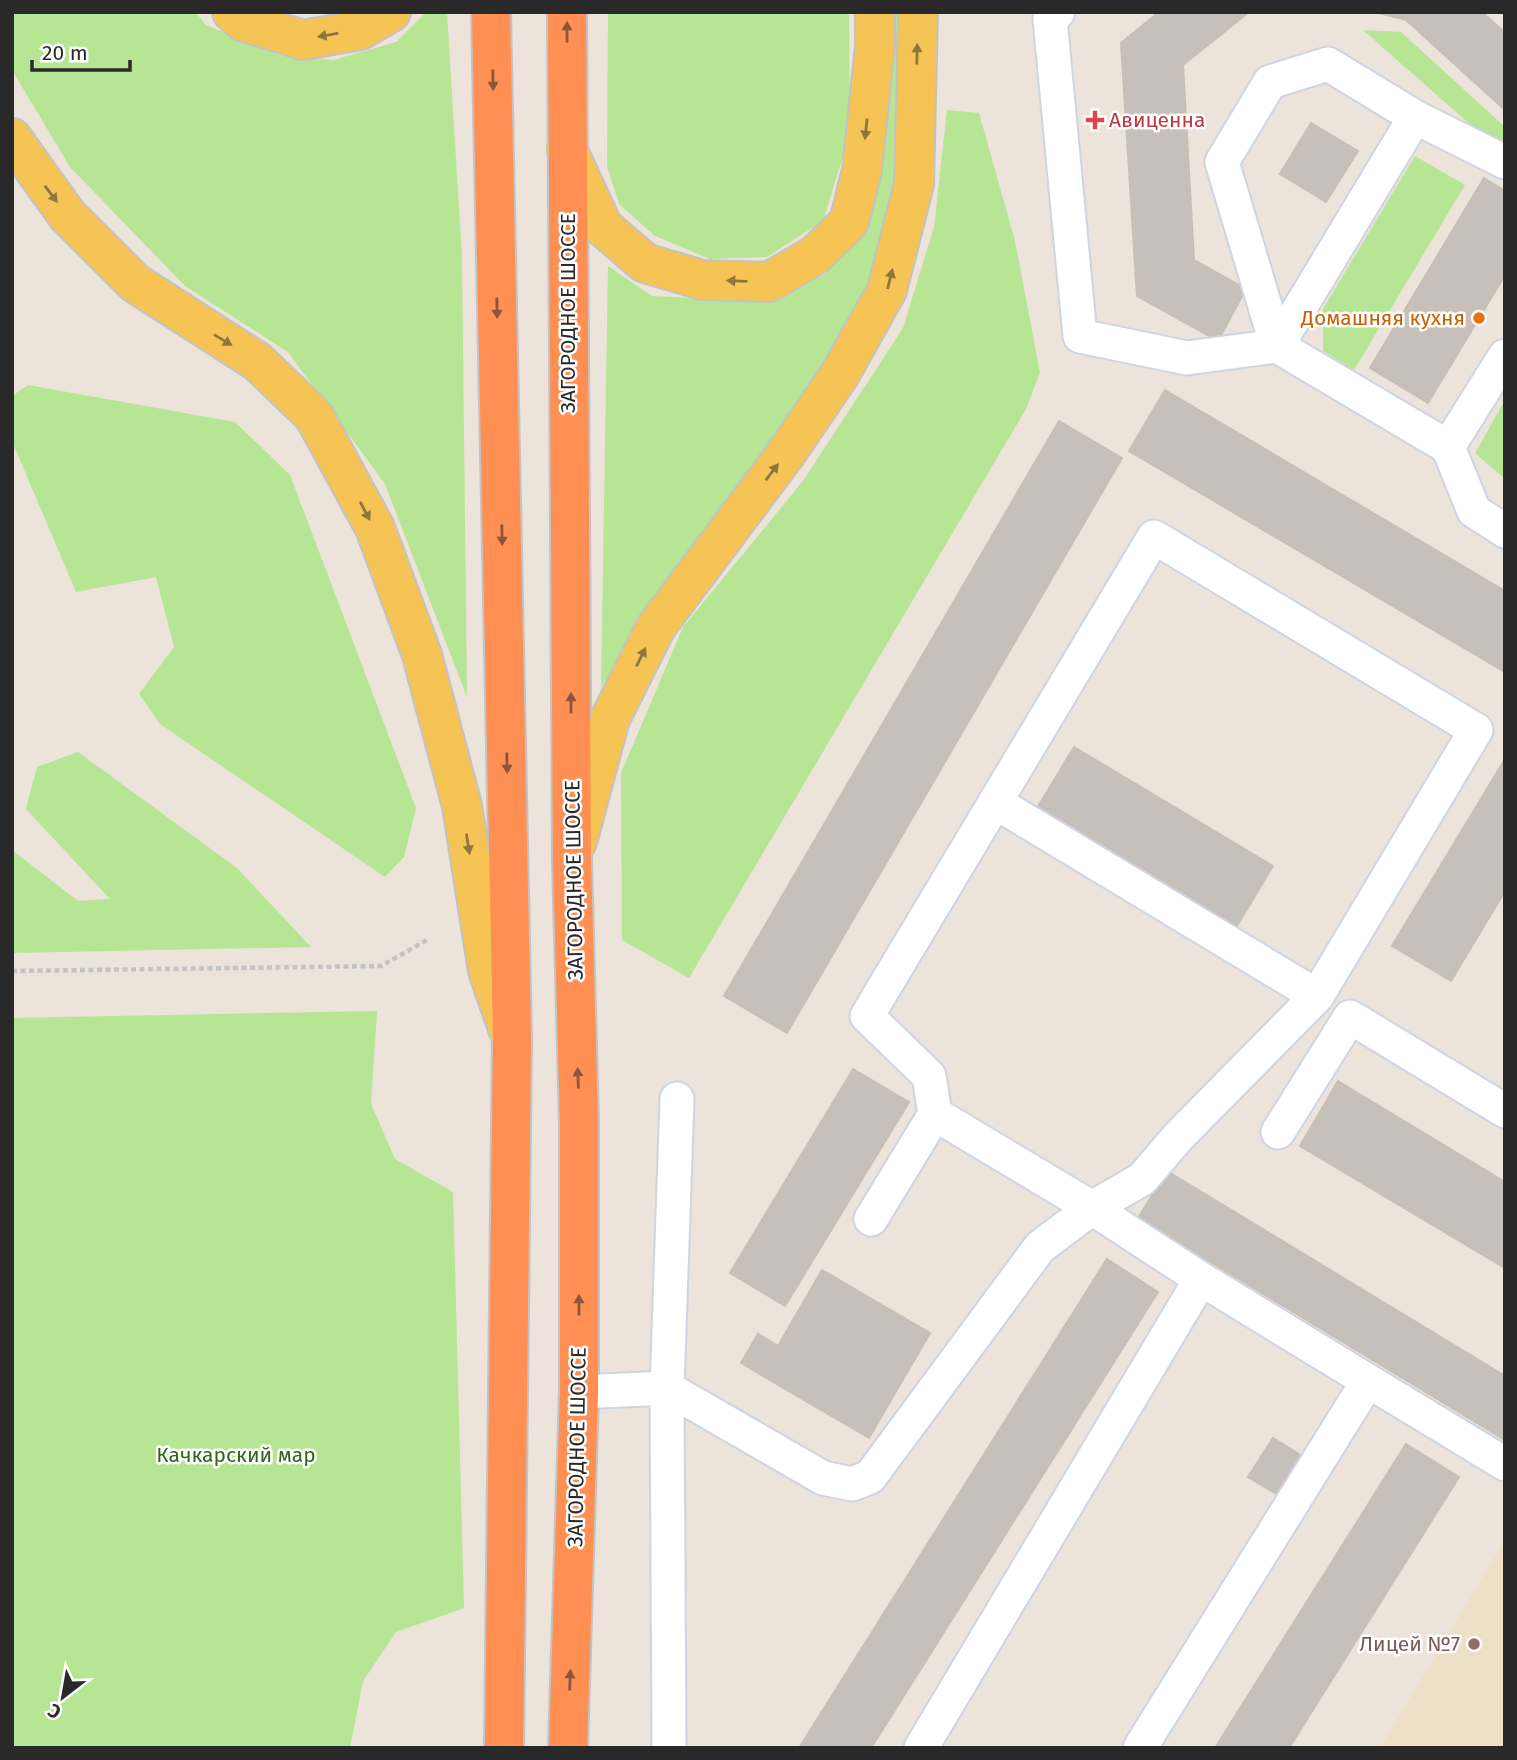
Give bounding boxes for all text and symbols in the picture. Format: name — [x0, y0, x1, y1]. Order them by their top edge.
one-way arrow — [561, 21, 573, 43]
scale bar — [32, 28, 130, 72]
one-way arrow — [317, 30, 339, 41]
text: 20 m — [42, 40, 88, 66]
one-way arrow — [912, 43, 923, 65]
one-way arrow — [487, 70, 498, 92]
place label: Авиценна — [1109, 107, 1205, 133]
marker: Авиценна — [1087, 112, 1103, 128]
one-way arrow — [860, 118, 871, 140]
one-way arrow — [43, 184, 58, 202]
street label: ЗАГОРОДНОЕ ШОССЕ — [555, 213, 581, 413]
one-way arrow — [885, 268, 896, 290]
one-way arrow — [726, 276, 748, 287]
one-way arrow — [492, 297, 503, 319]
place label: Домашняя кухня — [1300, 305, 1465, 331]
marker: Домашняя кухня — [1471, 310, 1487, 326]
one-way arrow — [213, 334, 232, 346]
one-way arrow — [764, 463, 778, 481]
one-way arrow — [360, 501, 371, 521]
one-way arrow — [496, 525, 508, 547]
one-way arrow — [635, 647, 646, 667]
one-way arrow — [565, 692, 577, 714]
one-way arrow — [501, 752, 512, 774]
street label: ЗАГОРОДНОЕ ШОССЕ — [559, 780, 589, 980]
one-way arrow — [463, 833, 474, 855]
one-way arrow — [572, 1066, 584, 1088]
one-way arrow — [573, 1294, 585, 1316]
street label: ЗАГОРОДНОЕ ШОССЕ — [562, 1347, 592, 1547]
park label: Качкарский мар — [156, 1442, 316, 1468]
place label: Лицей №7 — [1359, 1631, 1460, 1657]
marker: Лицей №7 — [1466, 1636, 1482, 1652]
north arrow — [28, 1662, 98, 1732]
one-way arrow — [565, 1668, 576, 1690]
text: С — [44, 1698, 65, 1724]

